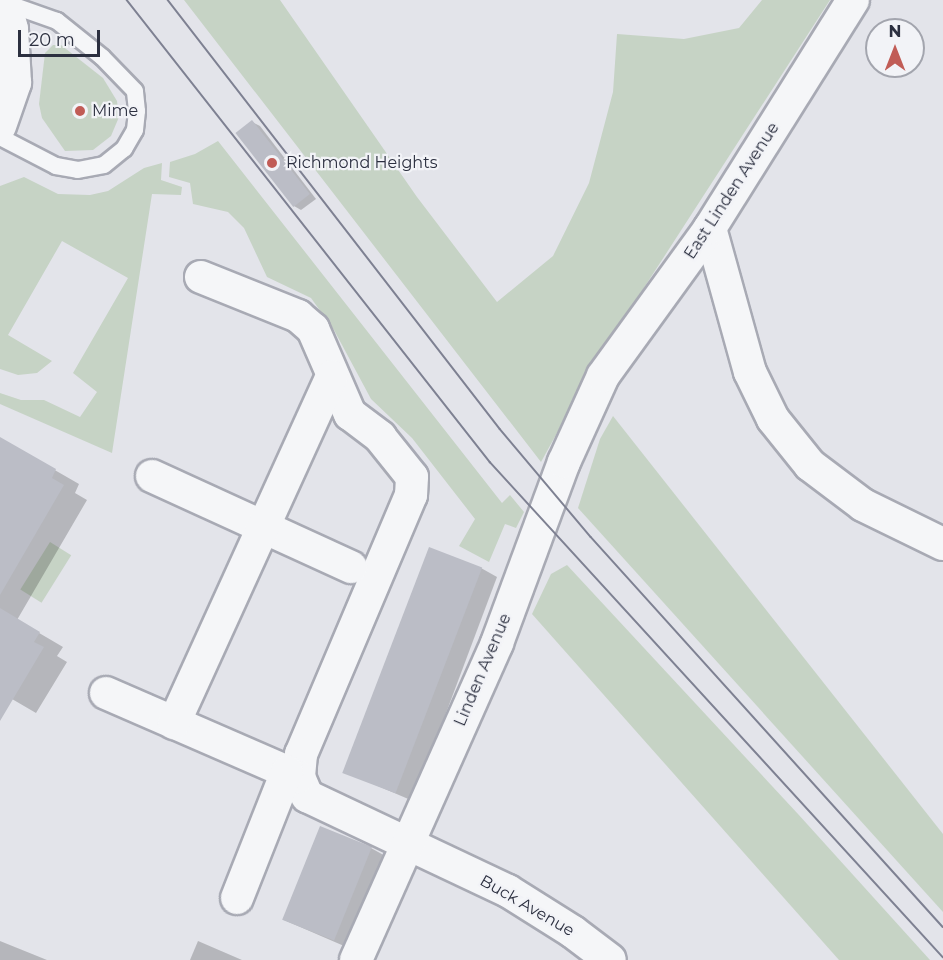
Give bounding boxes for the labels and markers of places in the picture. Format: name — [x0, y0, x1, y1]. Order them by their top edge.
place label: Mime — [92, 101, 138, 121]
marker: Mime — [73, 104, 87, 118]
place label: Richmond Heights — [286, 153, 437, 173]
marker: Richmond Heights — [263, 154, 281, 172]

